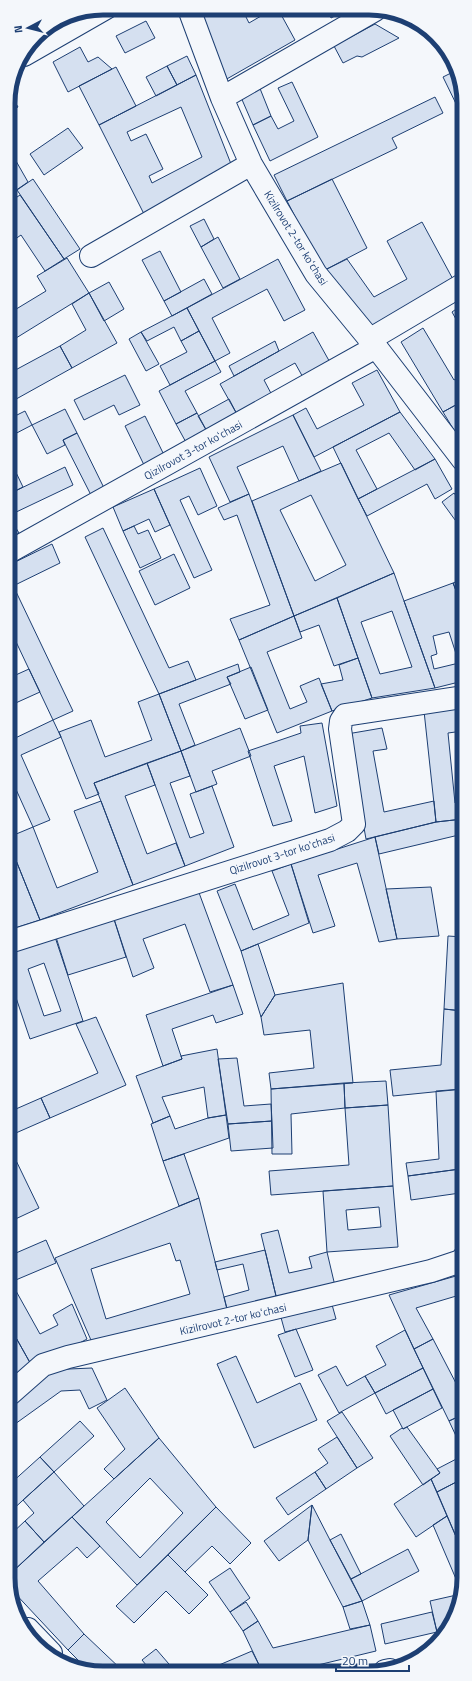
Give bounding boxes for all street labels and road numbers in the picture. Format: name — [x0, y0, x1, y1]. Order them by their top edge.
street label: Kizilrovot 2-tor koʻchasi — [260, 188, 332, 288]
street label: Qizilrovot 3-tor koʻchasi — [141, 416, 245, 484]
street label: Qizilrovot 3-tor koʻchasi — [227, 829, 337, 879]
street label: Kizilrovot 2-tor koʻchasi — [178, 1299, 288, 1339]

